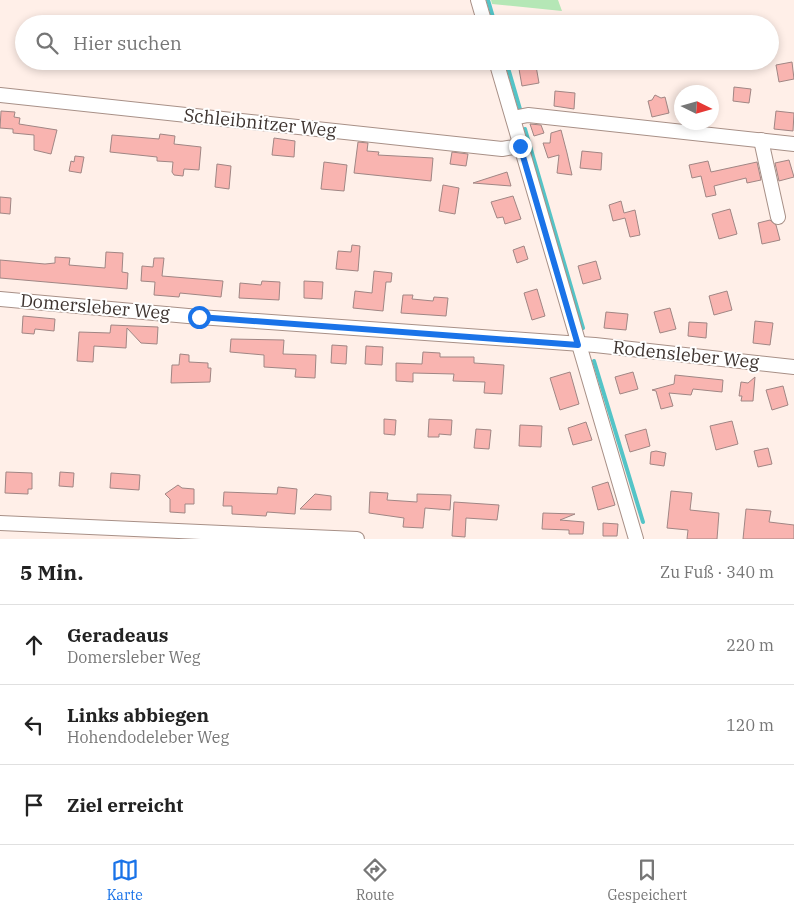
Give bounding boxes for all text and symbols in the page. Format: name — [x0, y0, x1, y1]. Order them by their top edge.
search box — [15, 15, 779, 70]
icon: search — [33, 29, 61, 57]
text: Hier suchen — [73, 31, 182, 55]
north arrow — [674, 85, 719, 130]
street label: Schleibnitzer Weg — [183, 103, 338, 142]
route end — [509, 135, 532, 158]
street label: Domersleber Weg — [19, 288, 171, 325]
route start — [188, 306, 211, 329]
street label: Rodensleber Weg — [612, 335, 760, 374]
text: 5 Min. — [20, 558, 83, 586]
text: Zu Fuß · 340 m — [660, 562, 774, 582]
text: Geradeaus — [67, 623, 168, 647]
icon: ahead — [20, 631, 48, 659]
text: 220 m — [726, 635, 774, 655]
text: Domersleber Weg — [67, 647, 201, 667]
text: Links abbiegen — [67, 703, 209, 727]
icon: left — [20, 711, 48, 739]
text: 120 m — [726, 715, 774, 735]
text: Hohendodeleber Weg — [67, 727, 229, 747]
icon: arrive — [20, 791, 48, 819]
text: Ziel erreicht — [67, 793, 183, 817]
tab: Karte — [107, 856, 143, 904]
tab: Route — [356, 856, 394, 904]
tab: Gespeichert — [608, 856, 687, 904]

